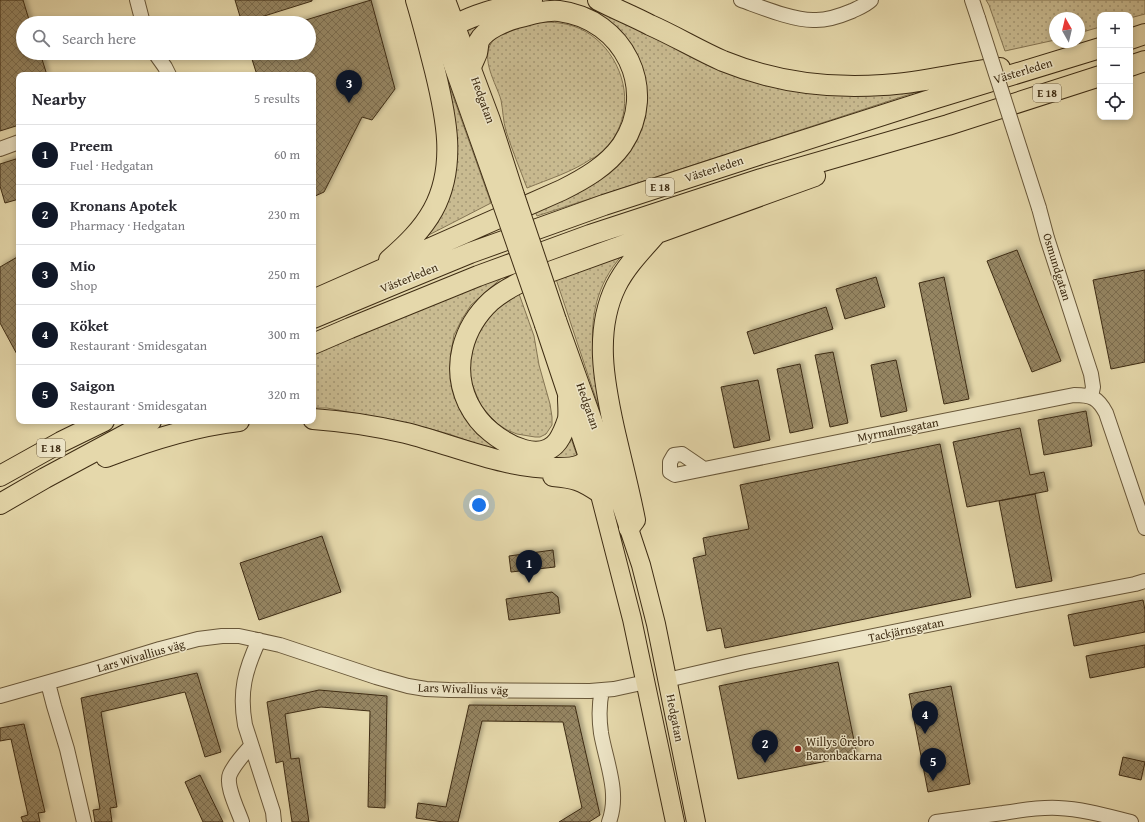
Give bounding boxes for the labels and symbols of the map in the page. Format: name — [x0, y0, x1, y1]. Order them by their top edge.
north arrow — [1049, 12, 1085, 48]
street label: Västerleden — [991, 53, 1055, 88]
pin: 3 — [336, 70, 362, 103]
street label: Hedgatan — [467, 74, 500, 126]
road number: E 18 — [1033, 84, 1061, 102]
street label: Västerleden — [682, 151, 746, 186]
road number: E 18 — [646, 178, 674, 196]
street label: Osmundgatan — [1039, 231, 1076, 303]
street label: Västerleden — [377, 258, 440, 297]
street label: Hedgatan — [573, 380, 604, 432]
street label: Myrmalmsgatan — [856, 413, 940, 446]
road number: E 18 — [37, 439, 65, 457]
your location — [469, 495, 489, 515]
pin: 1 — [516, 550, 542, 583]
street label: Tackjärnsgatan — [867, 613, 945, 646]
street label: Lars Wivallius väg — [95, 635, 187, 676]
street label: Lars Wivallius väg — [418, 678, 509, 699]
street label: Hedgatan — [663, 693, 688, 743]
pin: 4 — [912, 701, 938, 734]
pin: 2 — [752, 730, 778, 763]
place label: Willys Örebro Baronbackarna — [806, 733, 883, 764]
marker: Willys Örebro Baronbackarna — [793, 744, 803, 754]
pin: 5 — [920, 748, 946, 781]

